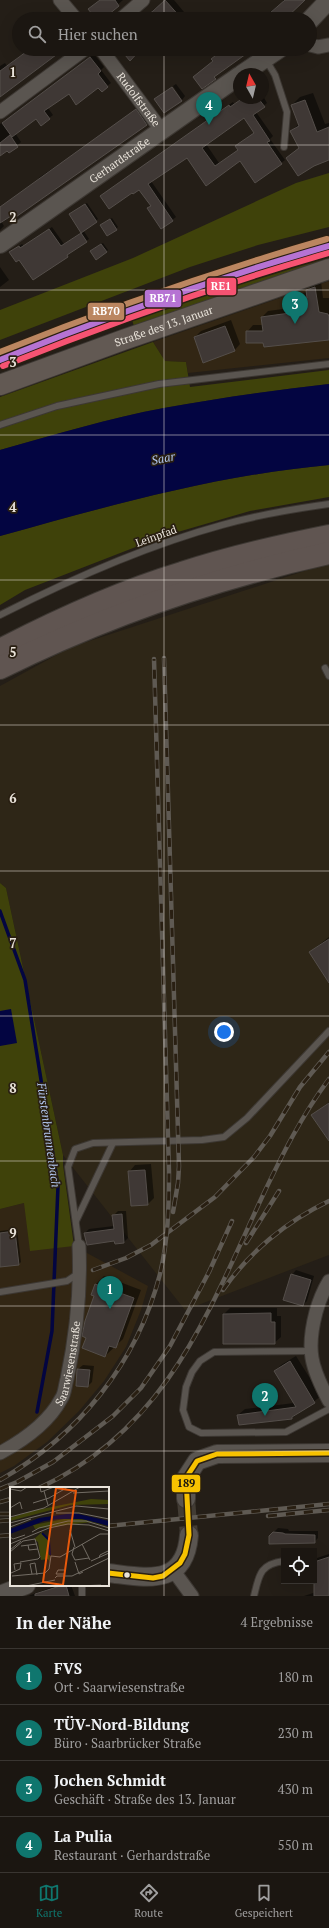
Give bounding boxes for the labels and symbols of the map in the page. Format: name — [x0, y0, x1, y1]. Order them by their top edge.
text: 1 — [9, 63, 17, 81]
north arrow — [233, 68, 269, 104]
street label: Rudolfstraße — [114, 70, 164, 130]
pin: 4 — [196, 92, 222, 125]
street label: Gerhardstraße — [86, 134, 153, 186]
text: 2 — [9, 208, 17, 226]
line badge: RE1 — [206, 277, 237, 296]
text: RE1 — [211, 279, 231, 293]
line badge: RB71 — [144, 289, 182, 308]
text: RB71 — [149, 291, 177, 305]
pin: 3 — [282, 291, 308, 324]
line badge: RB70 — [87, 302, 125, 321]
street label: Straße des 13. Januar — [113, 302, 215, 350]
text: RB70 — [92, 304, 120, 318]
text: 3 — [9, 353, 17, 371]
water label: Saar — [150, 448, 177, 468]
text: 4 — [9, 498, 17, 516]
street label: Leinpfad — [133, 522, 179, 550]
text: 5 — [9, 643, 17, 661]
text: 6 — [9, 789, 17, 807]
text: 7 — [9, 934, 17, 952]
your location — [214, 1022, 234, 1042]
text: 8 — [9, 1079, 17, 1097]
water label: Fürstenbrunnenbach — [34, 1081, 64, 1188]
text: 9 — [9, 1224, 17, 1242]
pin: 1 — [97, 1276, 123, 1309]
street label: Saarwiesenstraße — [52, 1320, 83, 1408]
pin: 2 — [252, 1383, 278, 1416]
line badge: 189 — [171, 1474, 201, 1493]
text: 189 — [177, 1476, 195, 1490]
inset map — [10, 1487, 109, 1586]
unlabelled marker — [122, 1570, 132, 1580]

